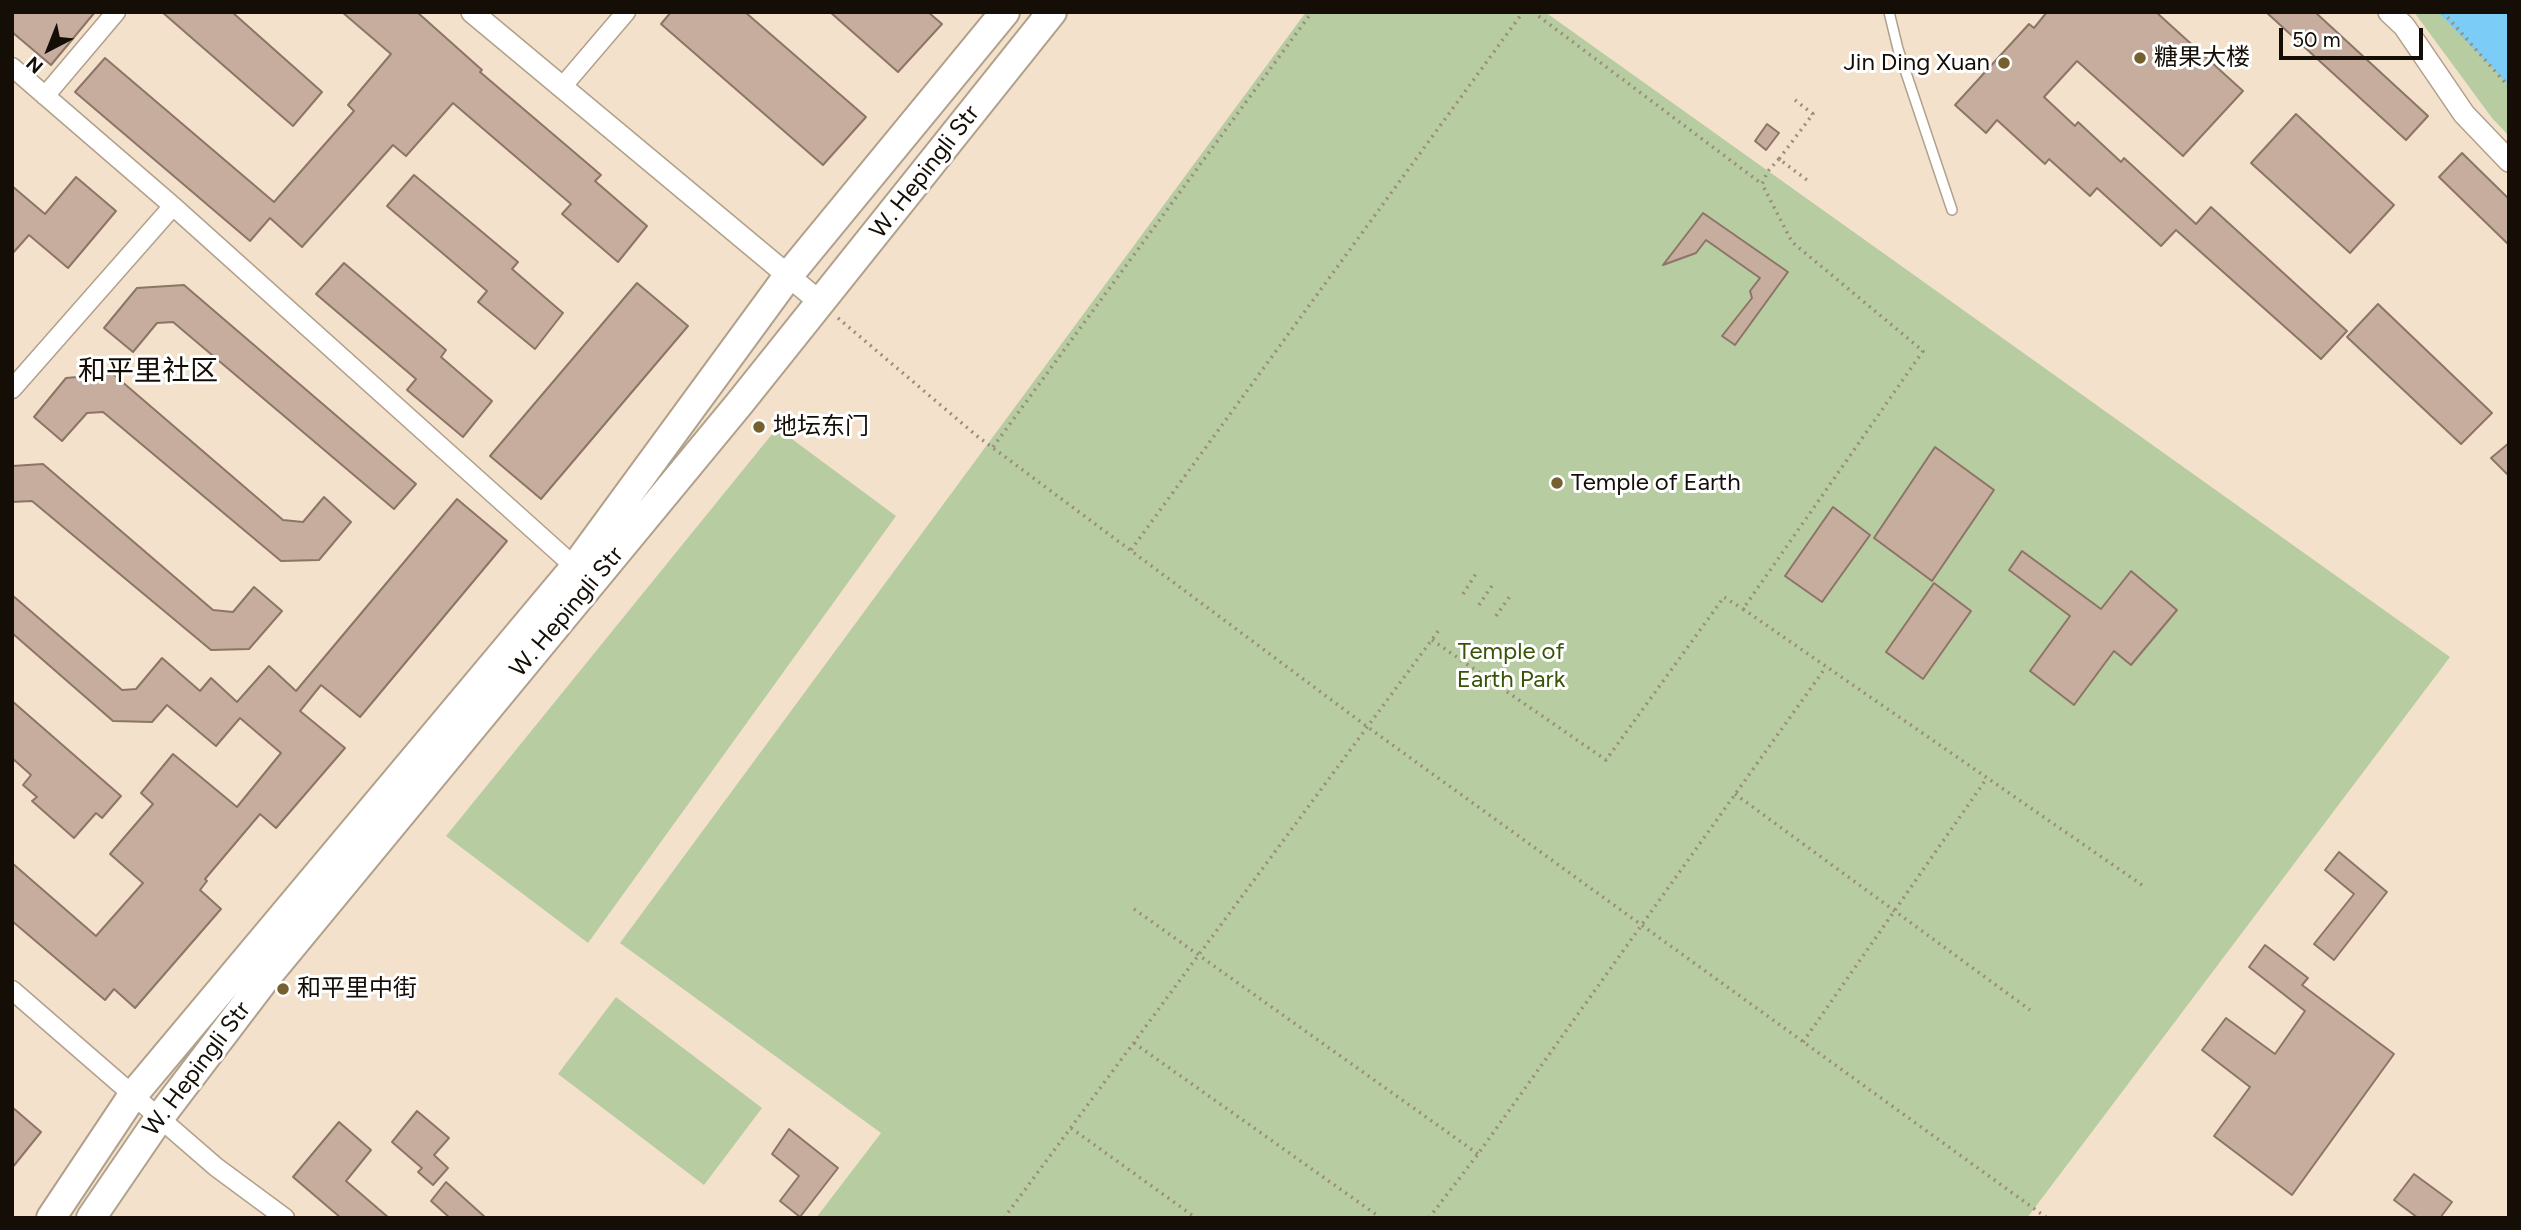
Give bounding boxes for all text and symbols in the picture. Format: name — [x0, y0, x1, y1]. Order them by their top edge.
north arrow — [14, 14, 84, 84]
scale bar — [2283, 14, 2426, 58]
text: 50 m — [2292, 27, 2341, 52]
place label: 糖果大楼 — [2154, 44, 2250, 72]
place label: Jin Ding Xuan — [1844, 49, 1990, 77]
marker: 糖果大楼 — [2132, 50, 2148, 66]
text: N — [21, 52, 48, 78]
marker: Jin Ding Xuan — [1996, 55, 2012, 71]
street label: W. Hepingli Str — [864, 100, 986, 244]
district label: 和平里社区 — [78, 355, 218, 389]
place label: 地坛东门 — [773, 413, 869, 441]
marker: 地坛东门 — [751, 419, 767, 435]
place label: Temple of Earth — [1571, 469, 1741, 497]
marker: Temple of Earth — [1549, 475, 1565, 491]
street label: W. Hepingli Str — [504, 541, 630, 683]
park label: Temple of Earth Park — [1457, 638, 1565, 694]
place label: 和平里中街 — [297, 975, 417, 1003]
marker: 和平里中街 — [275, 981, 291, 997]
street label: W. Hepingli Str — [137, 996, 257, 1142]

